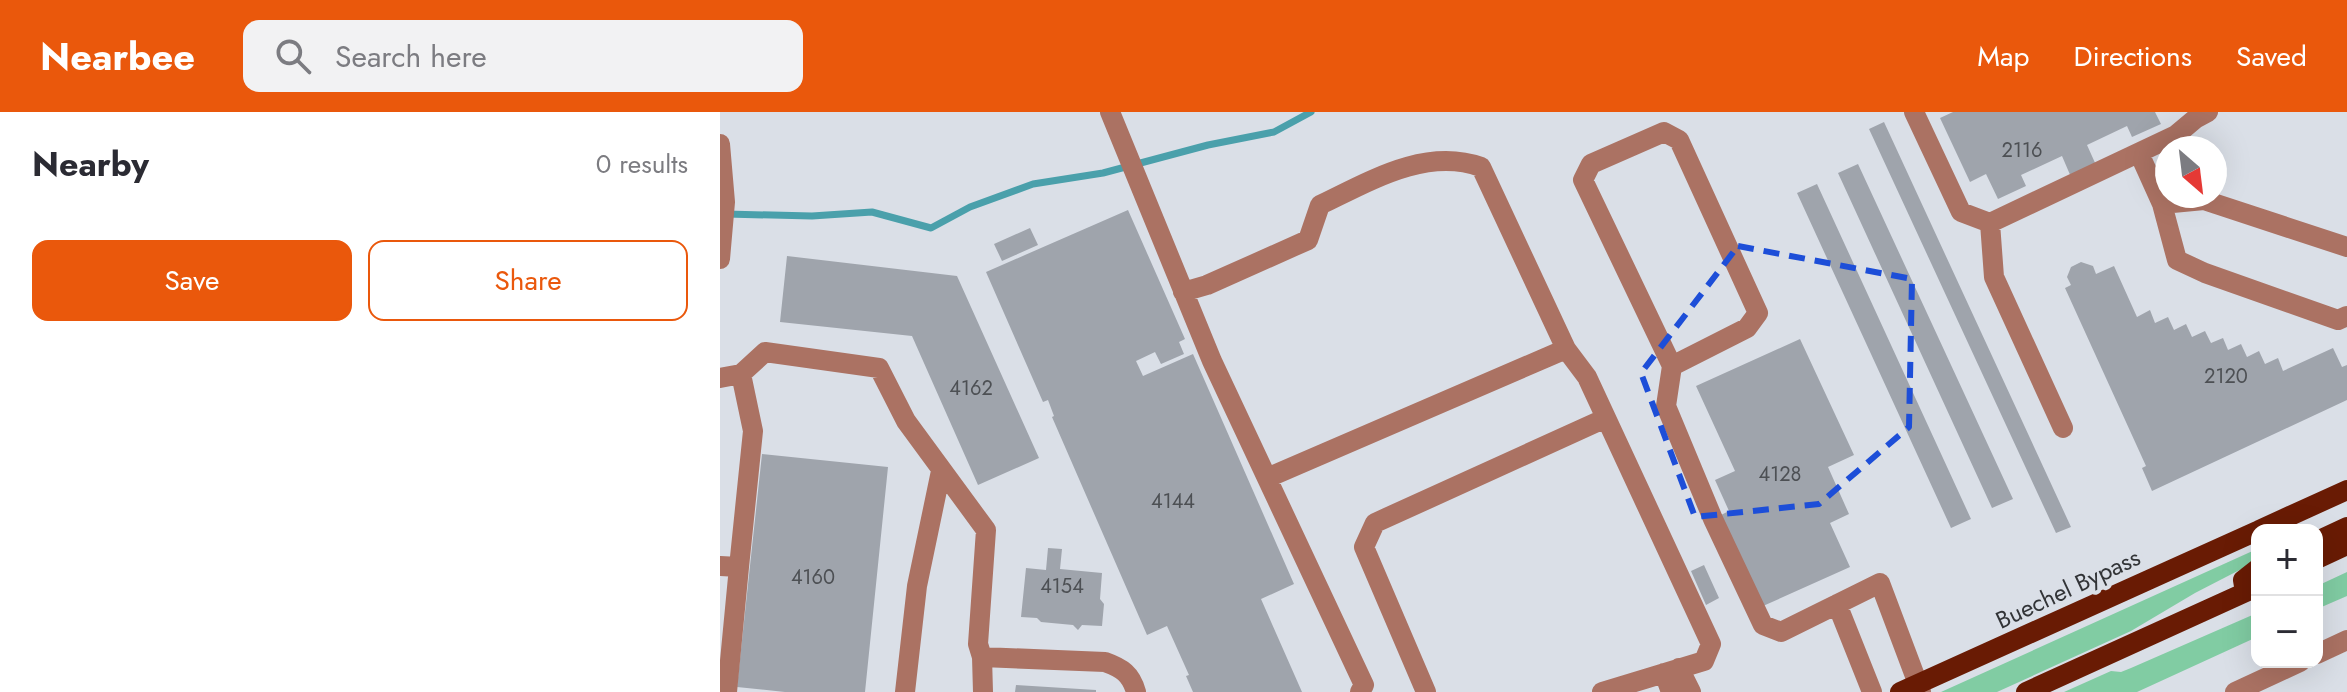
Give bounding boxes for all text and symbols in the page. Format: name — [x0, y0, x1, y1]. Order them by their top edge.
search box — [243, 20, 803, 92]
text: Nearbee — [40, 29, 195, 84]
icon: search — [271, 34, 315, 78]
text: Search here — [335, 35, 487, 78]
text: Map — [1977, 36, 2029, 77]
text: Directions — [2073, 36, 2192, 77]
text: Saved — [2236, 36, 2307, 77]
house number: 2116 — [2002, 136, 2042, 165]
north arrow — [2155, 136, 2227, 208]
text: Nearby — [32, 140, 149, 189]
text: 0 results — [596, 145, 688, 183]
button: Save — [32, 240, 352, 321]
button: Share — [368, 240, 688, 321]
house number: 2120 — [2204, 362, 2248, 391]
house number: 4162 — [949, 374, 993, 403]
house number: 4128 — [1759, 460, 1801, 489]
house number: 4144 — [1151, 487, 1195, 516]
map controls — [2251, 524, 2323, 668]
button: + — [2251, 524, 2323, 596]
street label: Buechel Bypass — [1990, 540, 2146, 637]
house number: 4160 — [791, 563, 835, 592]
house number: 4154 — [1040, 572, 1084, 601]
button: − — [2251, 596, 2323, 668]

